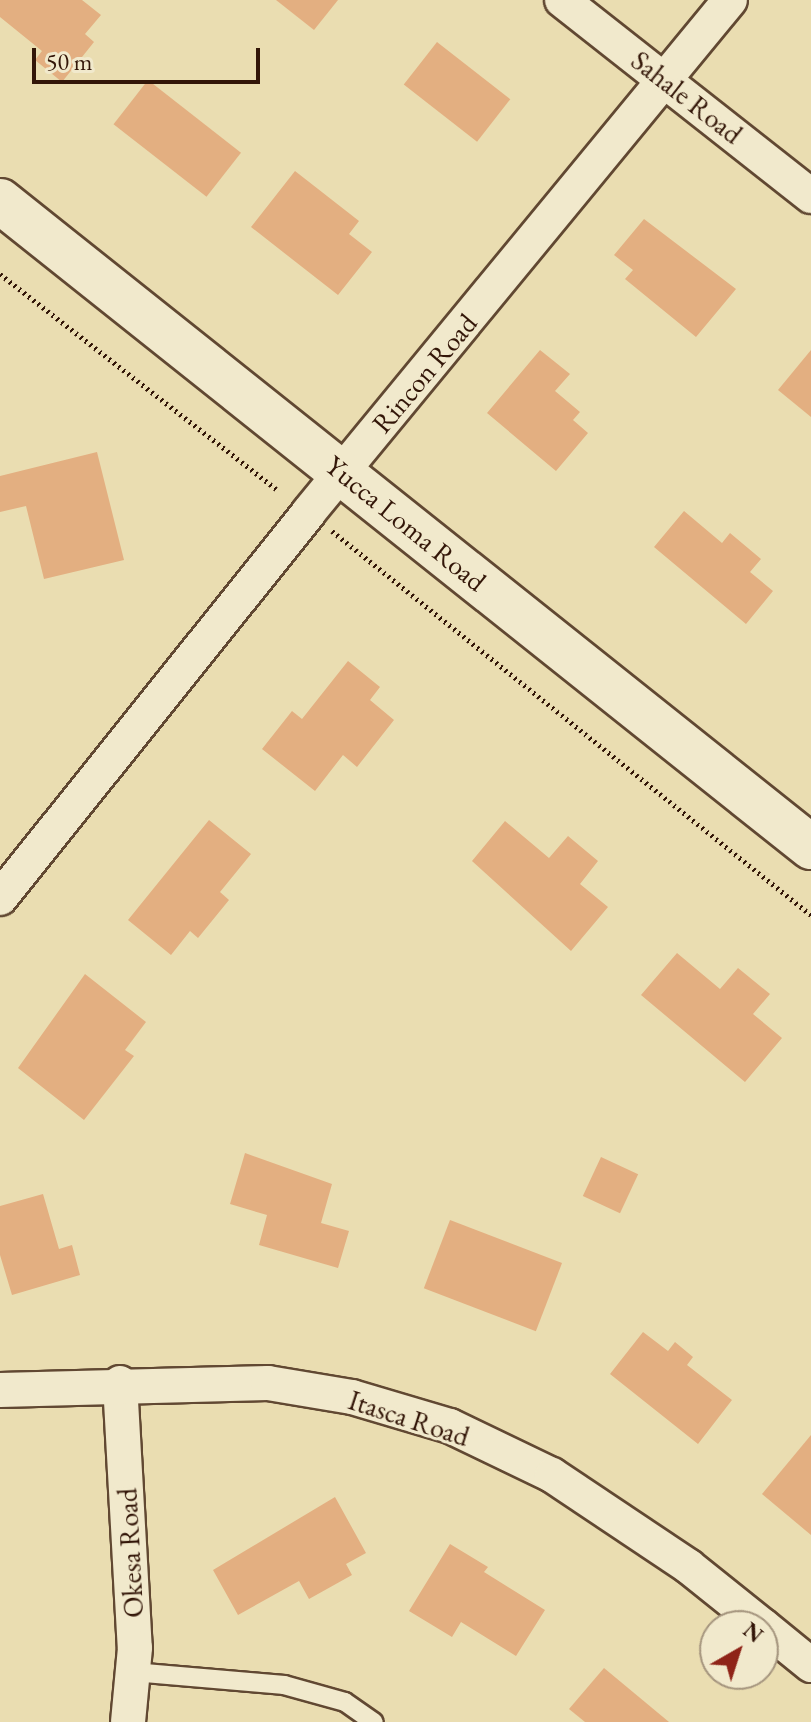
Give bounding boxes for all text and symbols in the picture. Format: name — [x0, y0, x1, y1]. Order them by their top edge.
scale bar — [36, 32, 264, 82]
street label: Sahale Road — [625, 43, 749, 151]
text: 50 m — [46, 46, 93, 77]
street label: Rincon Road — [364, 307, 484, 439]
street label: Yucca Loma Road — [319, 448, 493, 598]
street label: Itasca Road — [344, 1383, 474, 1453]
street label: Okesa Road — [110, 1487, 150, 1619]
north arrow — [699, 1610, 779, 1690]
text: N — [737, 1616, 769, 1649]

